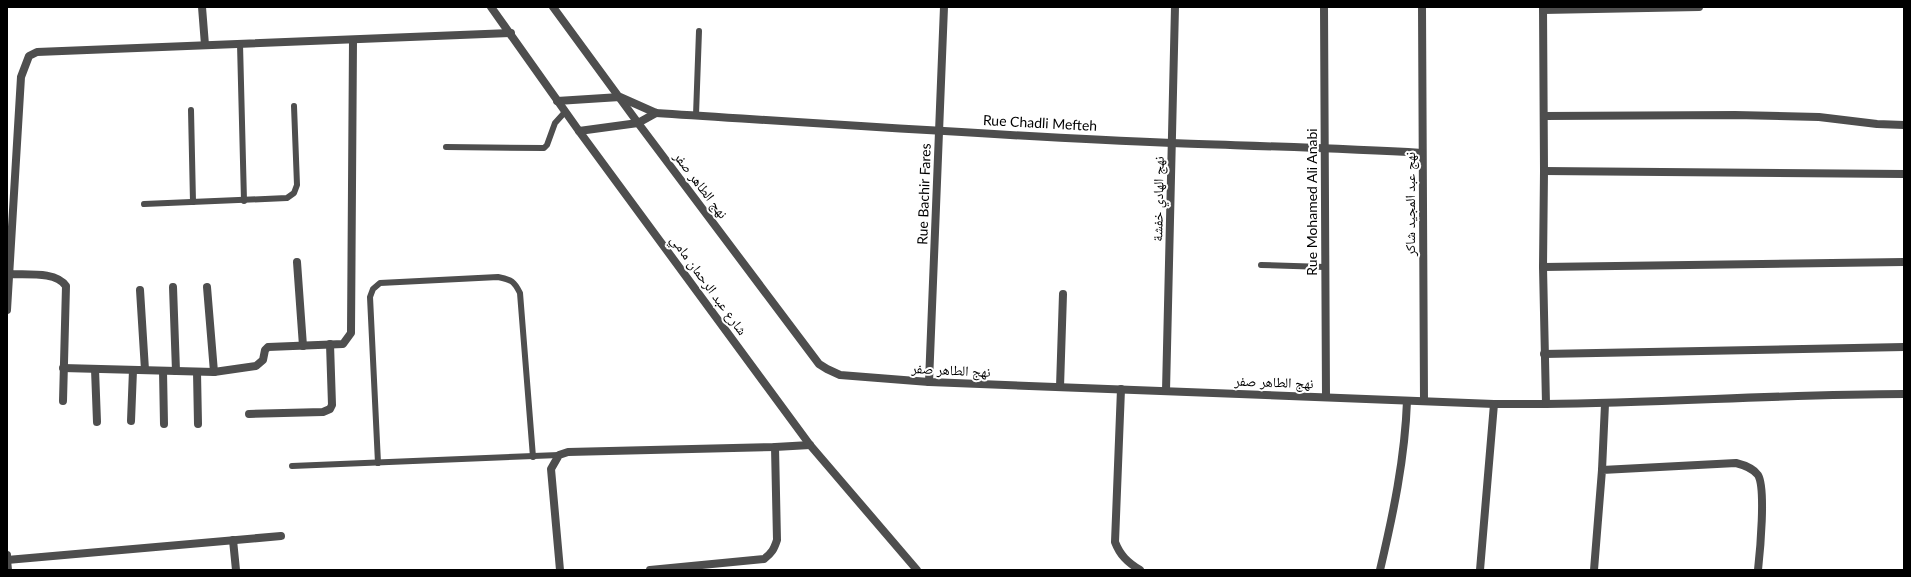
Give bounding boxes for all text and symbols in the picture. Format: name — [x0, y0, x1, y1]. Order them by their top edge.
street label: Rue Chadli Mefteh — [982, 111, 1098, 134]
street label: Rue Mohamed Ali Anabi — [1303, 128, 1320, 276]
street label: Rue Bachir Fares — [913, 143, 934, 245]
street label: نهج الطاهر صفر — [669, 147, 732, 223]
street label: نهج عبد المجيد شاكر — [1401, 152, 1420, 257]
street label: نهج الهادي خفشة — [1148, 156, 1170, 242]
street label: شارع عبد الرحمان مامي — [665, 231, 751, 340]
street label: نهج الطاهر صفر — [910, 359, 991, 382]
street label: نهج الطاهر صفر — [1233, 372, 1314, 393]

